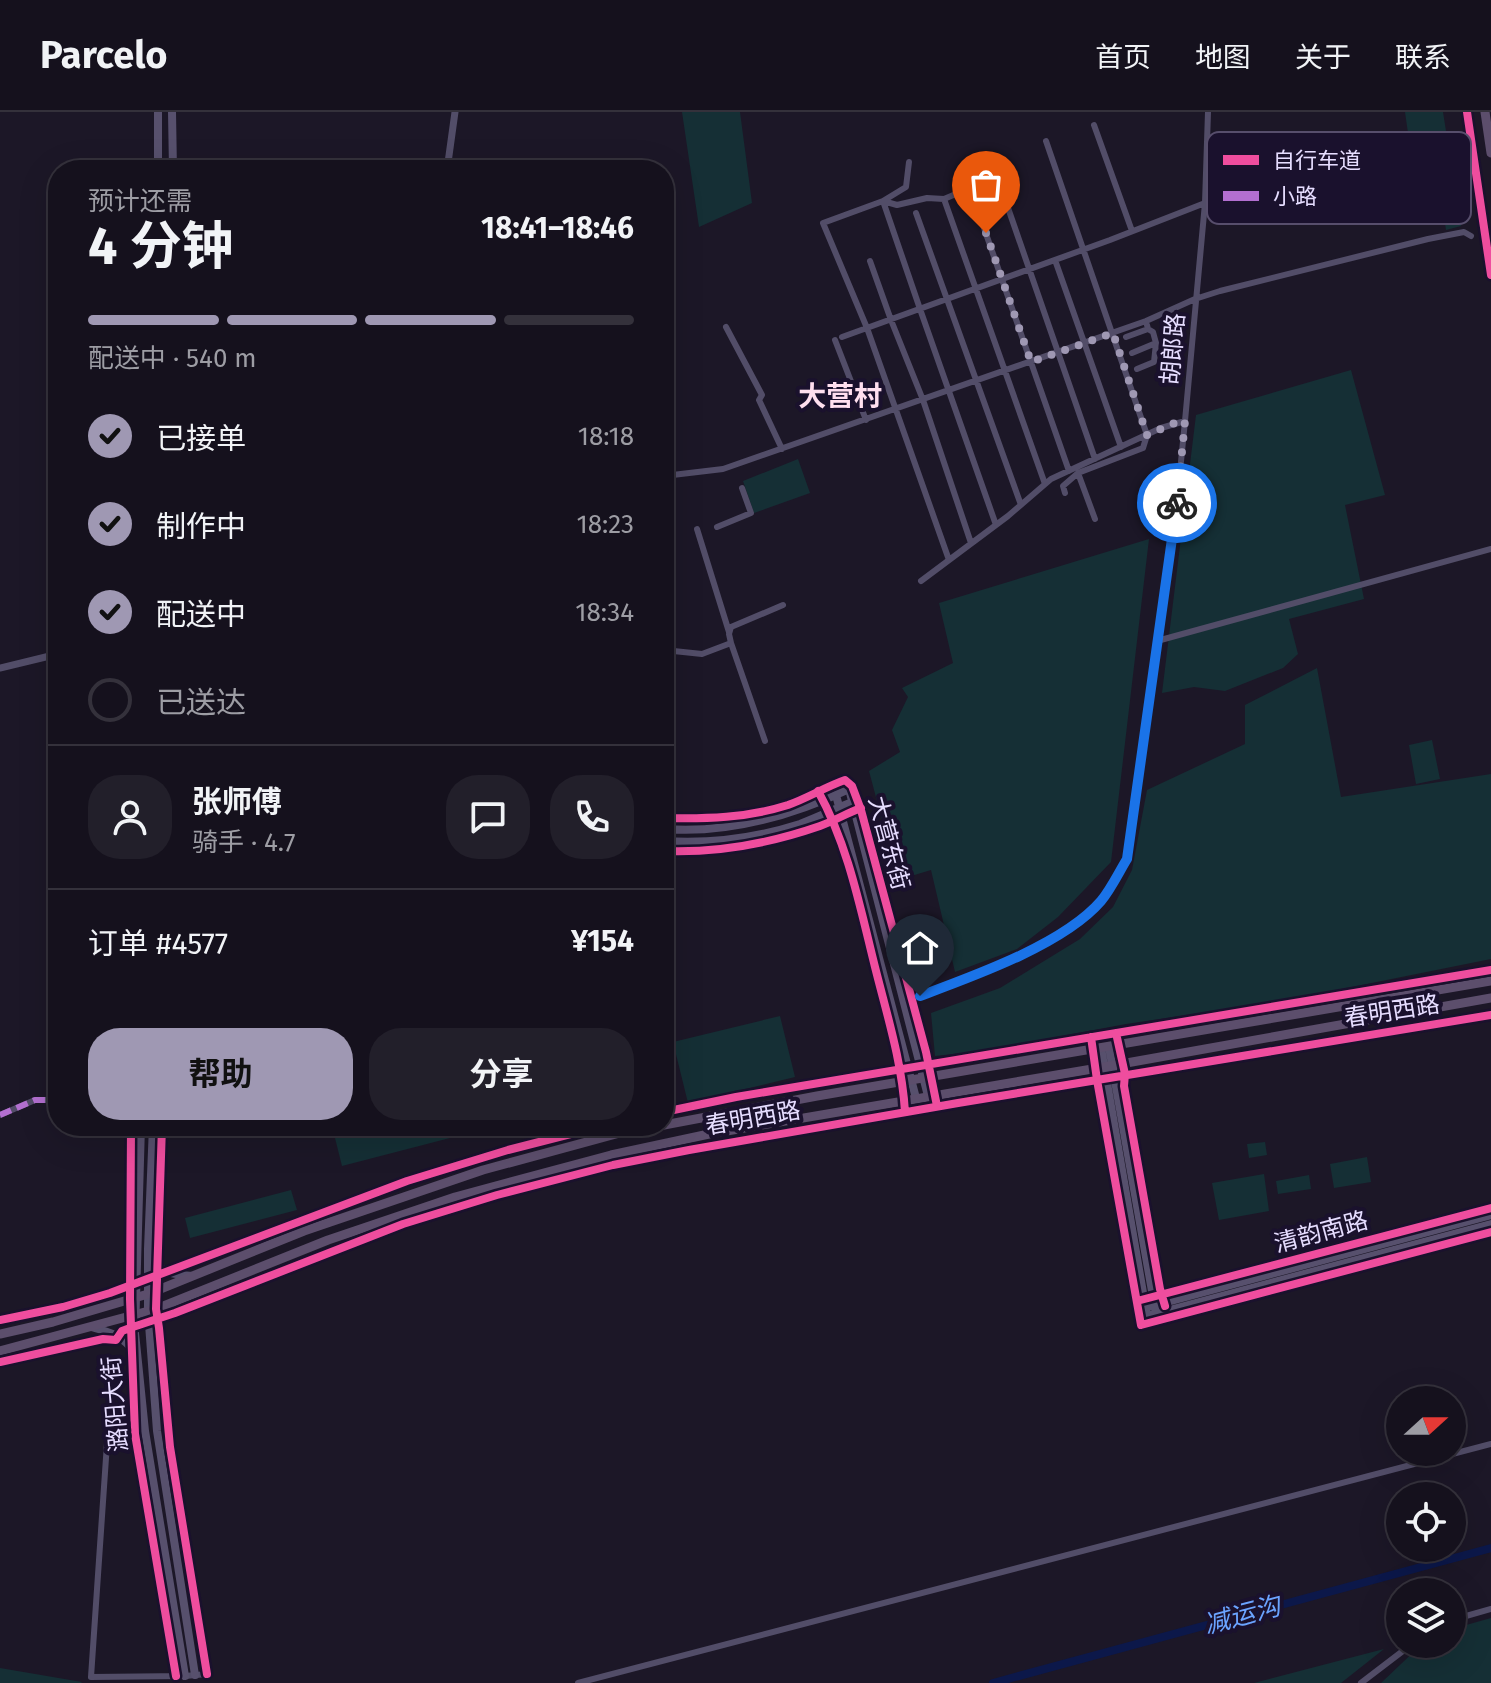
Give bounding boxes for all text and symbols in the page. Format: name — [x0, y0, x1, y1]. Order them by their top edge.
text: Parcelo — [40, 32, 167, 78]
text: 首页 — [1095, 41, 1151, 74]
text: 地图 — [1195, 41, 1251, 74]
text: 关于 — [1295, 41, 1351, 74]
text: 联系 — [1395, 41, 1451, 74]
legend — [1207, 132, 1471, 224]
text: 自行车道 — [1273, 147, 1361, 174]
pin — [952, 151, 1020, 233]
icon: bag — [964, 163, 1008, 207]
text: 小路 — [1273, 183, 1317, 210]
text: 预计还需 — [88, 186, 192, 217]
text: 18:41–18:46 — [481, 210, 634, 246]
text: 4 分钟 — [88, 215, 234, 278]
street label: 胡郎路 — [1156, 312, 1190, 386]
text: 配送中 · 540 m — [88, 343, 257, 374]
district label: 大营村 — [798, 380, 882, 413]
icon: check — [88, 414, 132, 458]
text: 已接单 — [156, 421, 246, 457]
text: 18:18 — [578, 421, 634, 452]
courier — [1137, 463, 1217, 543]
icon: bike — [1155, 481, 1199, 525]
icon: check — [88, 502, 132, 546]
text: 制作中 — [156, 509, 246, 545]
text: 18:23 — [576, 509, 634, 540]
icon: check — [88, 590, 132, 634]
text: 配送中 — [156, 597, 246, 633]
text: 18:34 — [575, 597, 634, 628]
text: 已送达 — [156, 685, 246, 721]
button: person — [88, 775, 172, 859]
button: chat — [446, 775, 530, 859]
button: phone — [550, 775, 634, 859]
text: 张师傅 — [192, 784, 282, 820]
street label: 大营东街 — [863, 793, 915, 893]
text: 骑手 · 4.7 — [192, 827, 296, 858]
pin — [886, 914, 954, 996]
text: ¥154 — [571, 923, 634, 959]
text: 订单 #4577 — [88, 926, 228, 962]
icon: home — [898, 926, 942, 970]
street label: 春明西路 — [1342, 990, 1442, 1032]
button: 帮助 — [88, 1028, 353, 1120]
button: 分享 — [369, 1028, 634, 1120]
street label: 春明西路 — [703, 1096, 803, 1140]
street label: 清韵南路 — [1271, 1206, 1371, 1258]
street label: 潞阳大街 — [97, 1355, 133, 1453]
north arrow — [1386, 1386, 1466, 1466]
map controls — [1386, 1386, 1466, 1658]
button: locate — [1386, 1482, 1466, 1562]
button: layers — [1386, 1578, 1466, 1658]
water label: 减运沟 — [1200, 1590, 1287, 1641]

